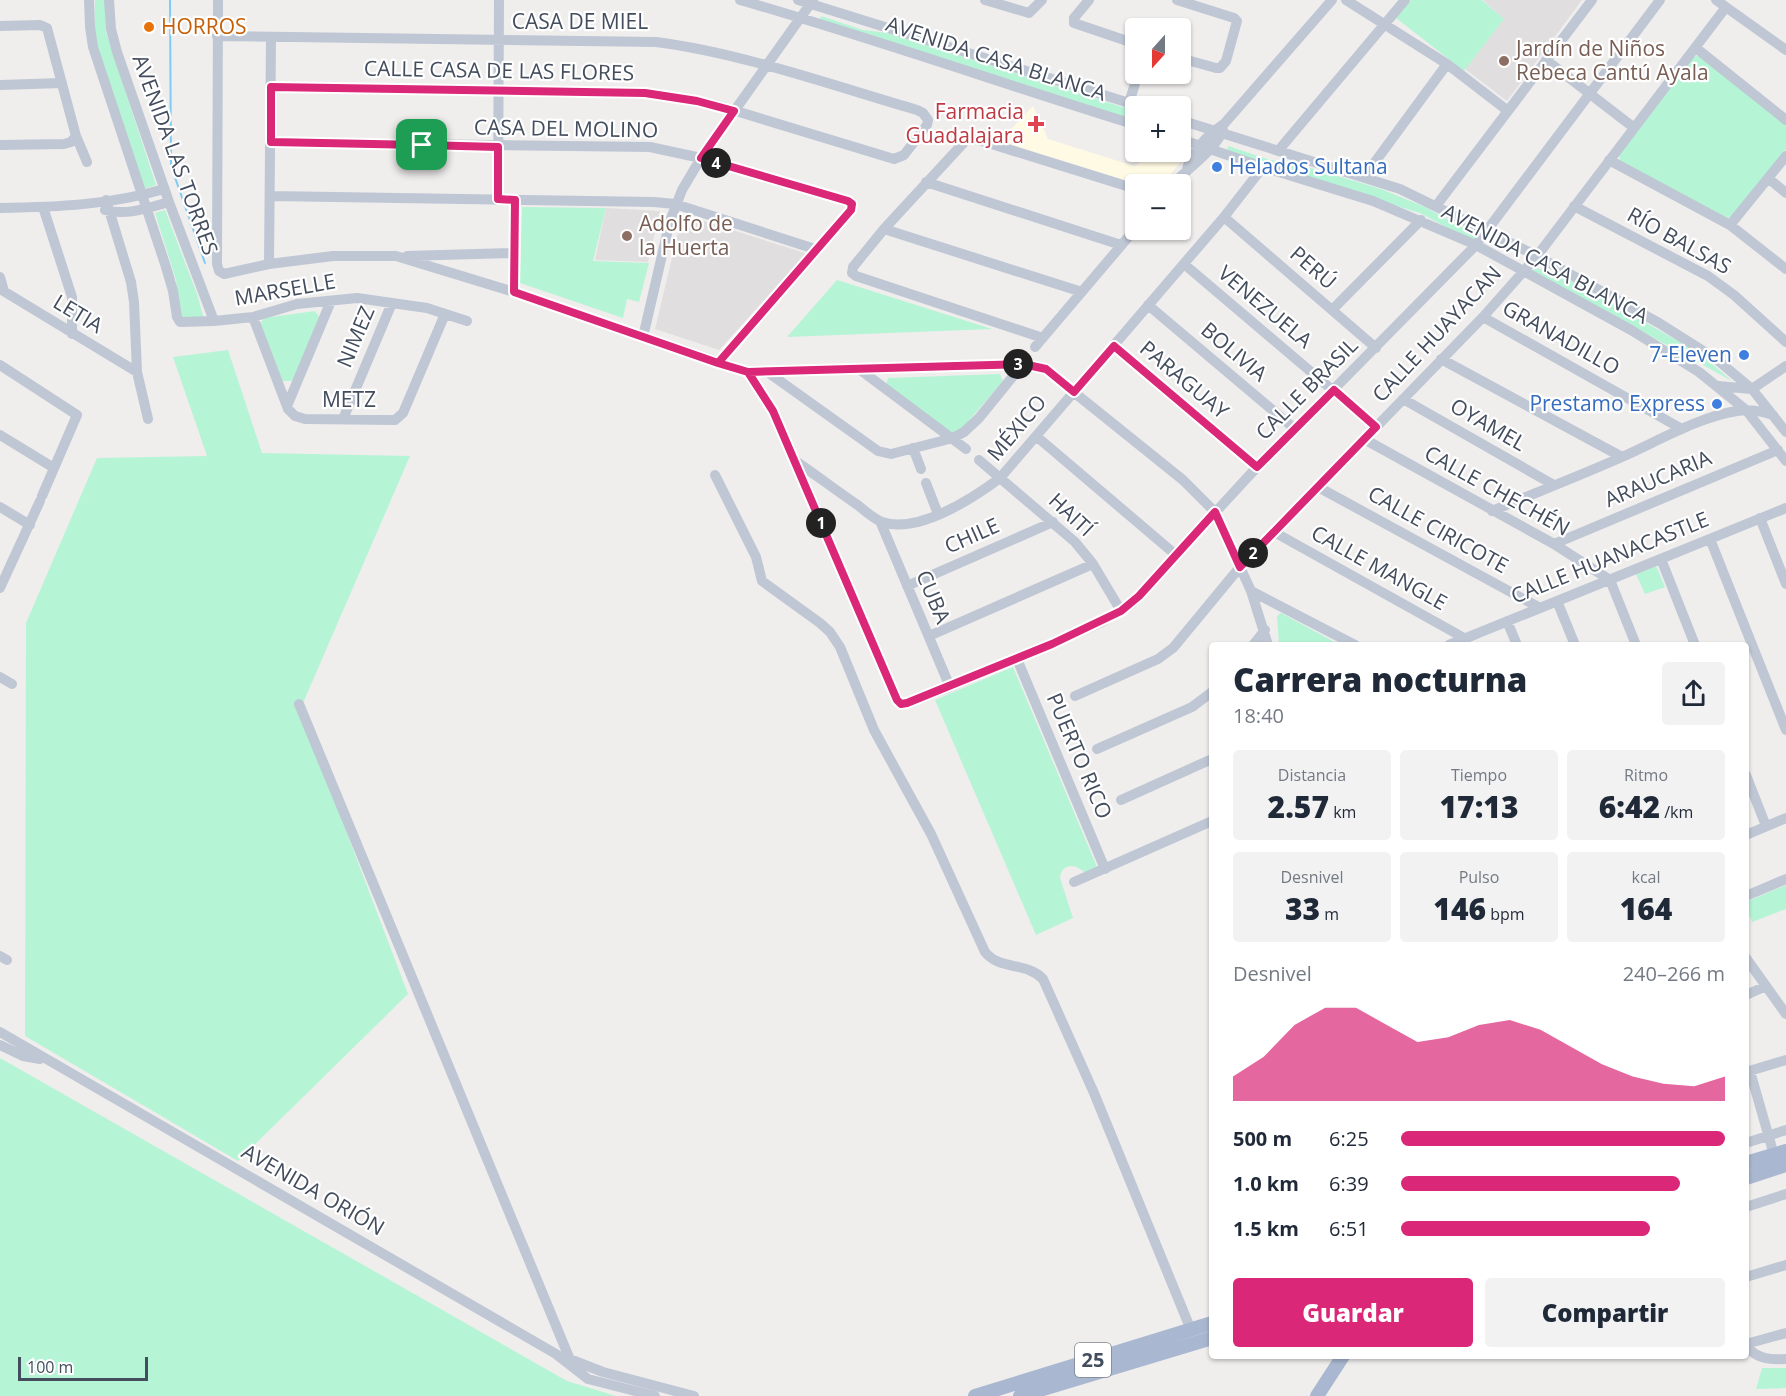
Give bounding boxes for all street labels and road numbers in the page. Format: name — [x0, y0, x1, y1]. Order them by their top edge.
street label: CASA DE MIEL — [512, 7, 648, 35]
street label: AVENIDA CASA BLANCA — [883, 9, 1111, 107]
street label: AVENIDA LAS TORRES — [127, 51, 225, 259]
street label: CALLE CASA DE LAS FLORES — [364, 54, 634, 86]
street label: CASA DEL MOLINO — [474, 112, 658, 144]
street label: AVENIDA CASA BLANCA — [1437, 197, 1654, 330]
street label: RÍO BALSAS — [1623, 200, 1736, 280]
street label: PERÚ — [1285, 239, 1343, 295]
street label: VENEZUELA — [1213, 259, 1319, 354]
street label: CALLE HUAYACAN — [1366, 259, 1507, 408]
street label: MARSELLE — [232, 266, 337, 312]
street label: LETIA — [48, 287, 109, 339]
street label: GRANADILLO — [1498, 293, 1625, 381]
street label: NIMEZ — [330, 302, 381, 372]
street label: BOLIVIA — [1196, 315, 1274, 388]
street label: CALLE BRASIL — [1249, 331, 1363, 445]
street label: PARAGUAY — [1134, 334, 1235, 425]
street label: METZ — [322, 385, 376, 413]
street label: MÉXICO — [980, 388, 1052, 466]
street label: OYAMEL — [1446, 391, 1531, 457]
street label: CALLE CHECHÉN — [1420, 439, 1575, 542]
street label: ARAUCARIA — [1600, 443, 1716, 513]
street label: CALLE CIRICOTE — [1363, 479, 1514, 579]
street label: HAITÍ — [1043, 486, 1100, 542]
street label: CALLE HUANACASTLE — [1507, 505, 1713, 610]
street label: CHILE — [940, 511, 1003, 560]
street label: CALLE MANGLE — [1306, 518, 1452, 616]
street label: CUBA — [910, 566, 958, 628]
street label: PUERTO RICO — [1041, 688, 1119, 823]
street label: AVENIDA ORIÓN — [237, 1137, 390, 1241]
road number: 25 — [1075, 1343, 1111, 1377]

